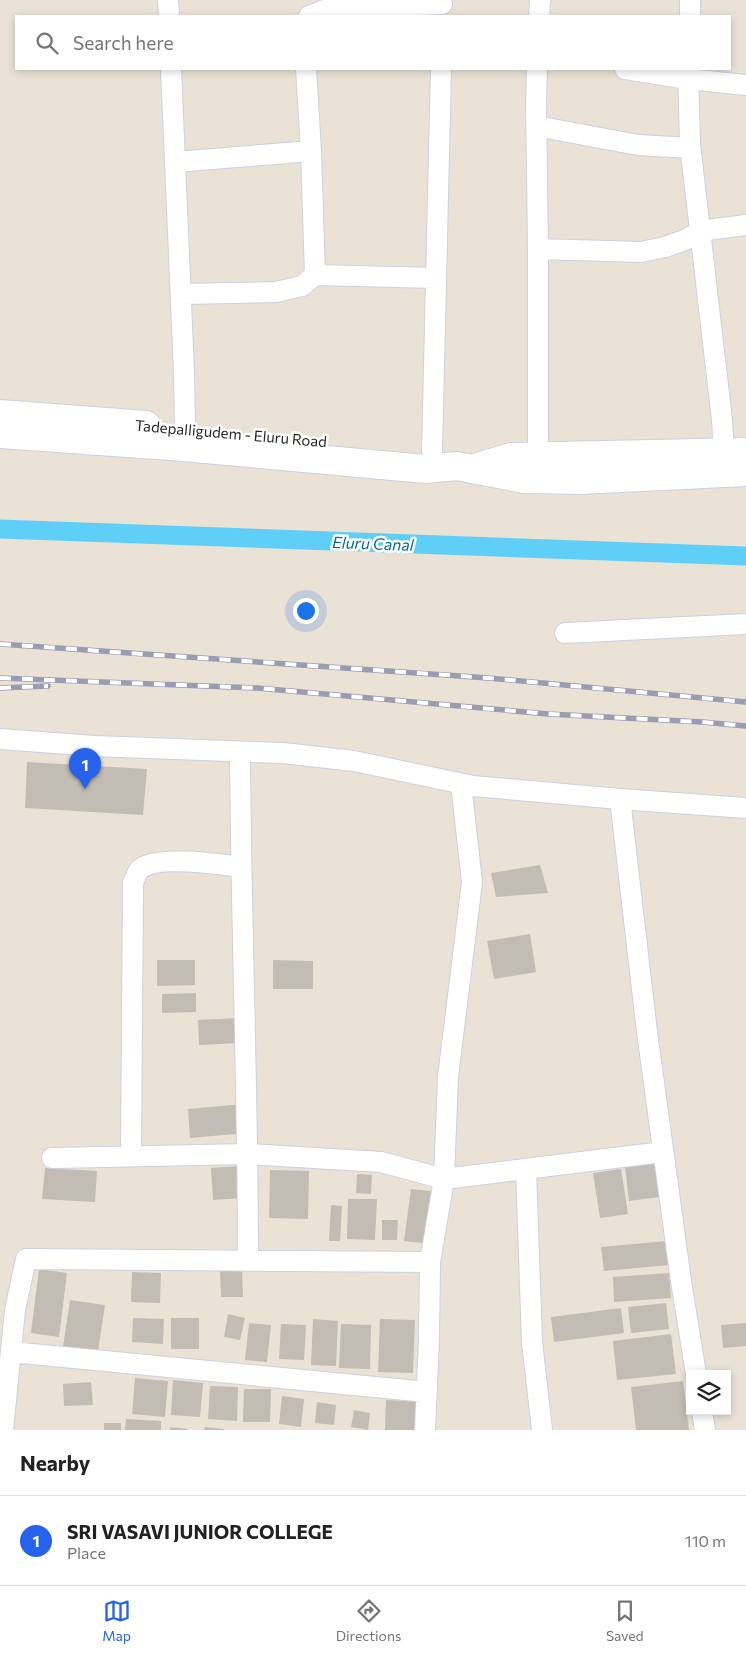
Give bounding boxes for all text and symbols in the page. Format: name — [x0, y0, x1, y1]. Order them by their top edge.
search box — [15, 15, 731, 70]
icon: search — [33, 29, 61, 57]
text: Search here — [73, 31, 173, 54]
street label: Tadepalligudem - Eluru Road — [134, 416, 328, 450]
water label: Eluru Canal — [332, 532, 415, 554]
your location — [293, 598, 319, 624]
pin: 1 — [69, 748, 101, 789]
map controls — [686, 1370, 731, 1415]
button: layers — [686, 1370, 731, 1415]
text: Nearby — [20, 1450, 90, 1475]
text: SRI VASAVI JUNIOR COLLEGE — [67, 1520, 333, 1543]
text: 1 — [32, 1531, 40, 1550]
text: 110 m — [685, 1531, 726, 1550]
text: Place — [67, 1543, 106, 1562]
tab: Map — [102, 1597, 131, 1644]
tab: Directions — [336, 1597, 401, 1644]
tab: Saved — [606, 1597, 644, 1644]

